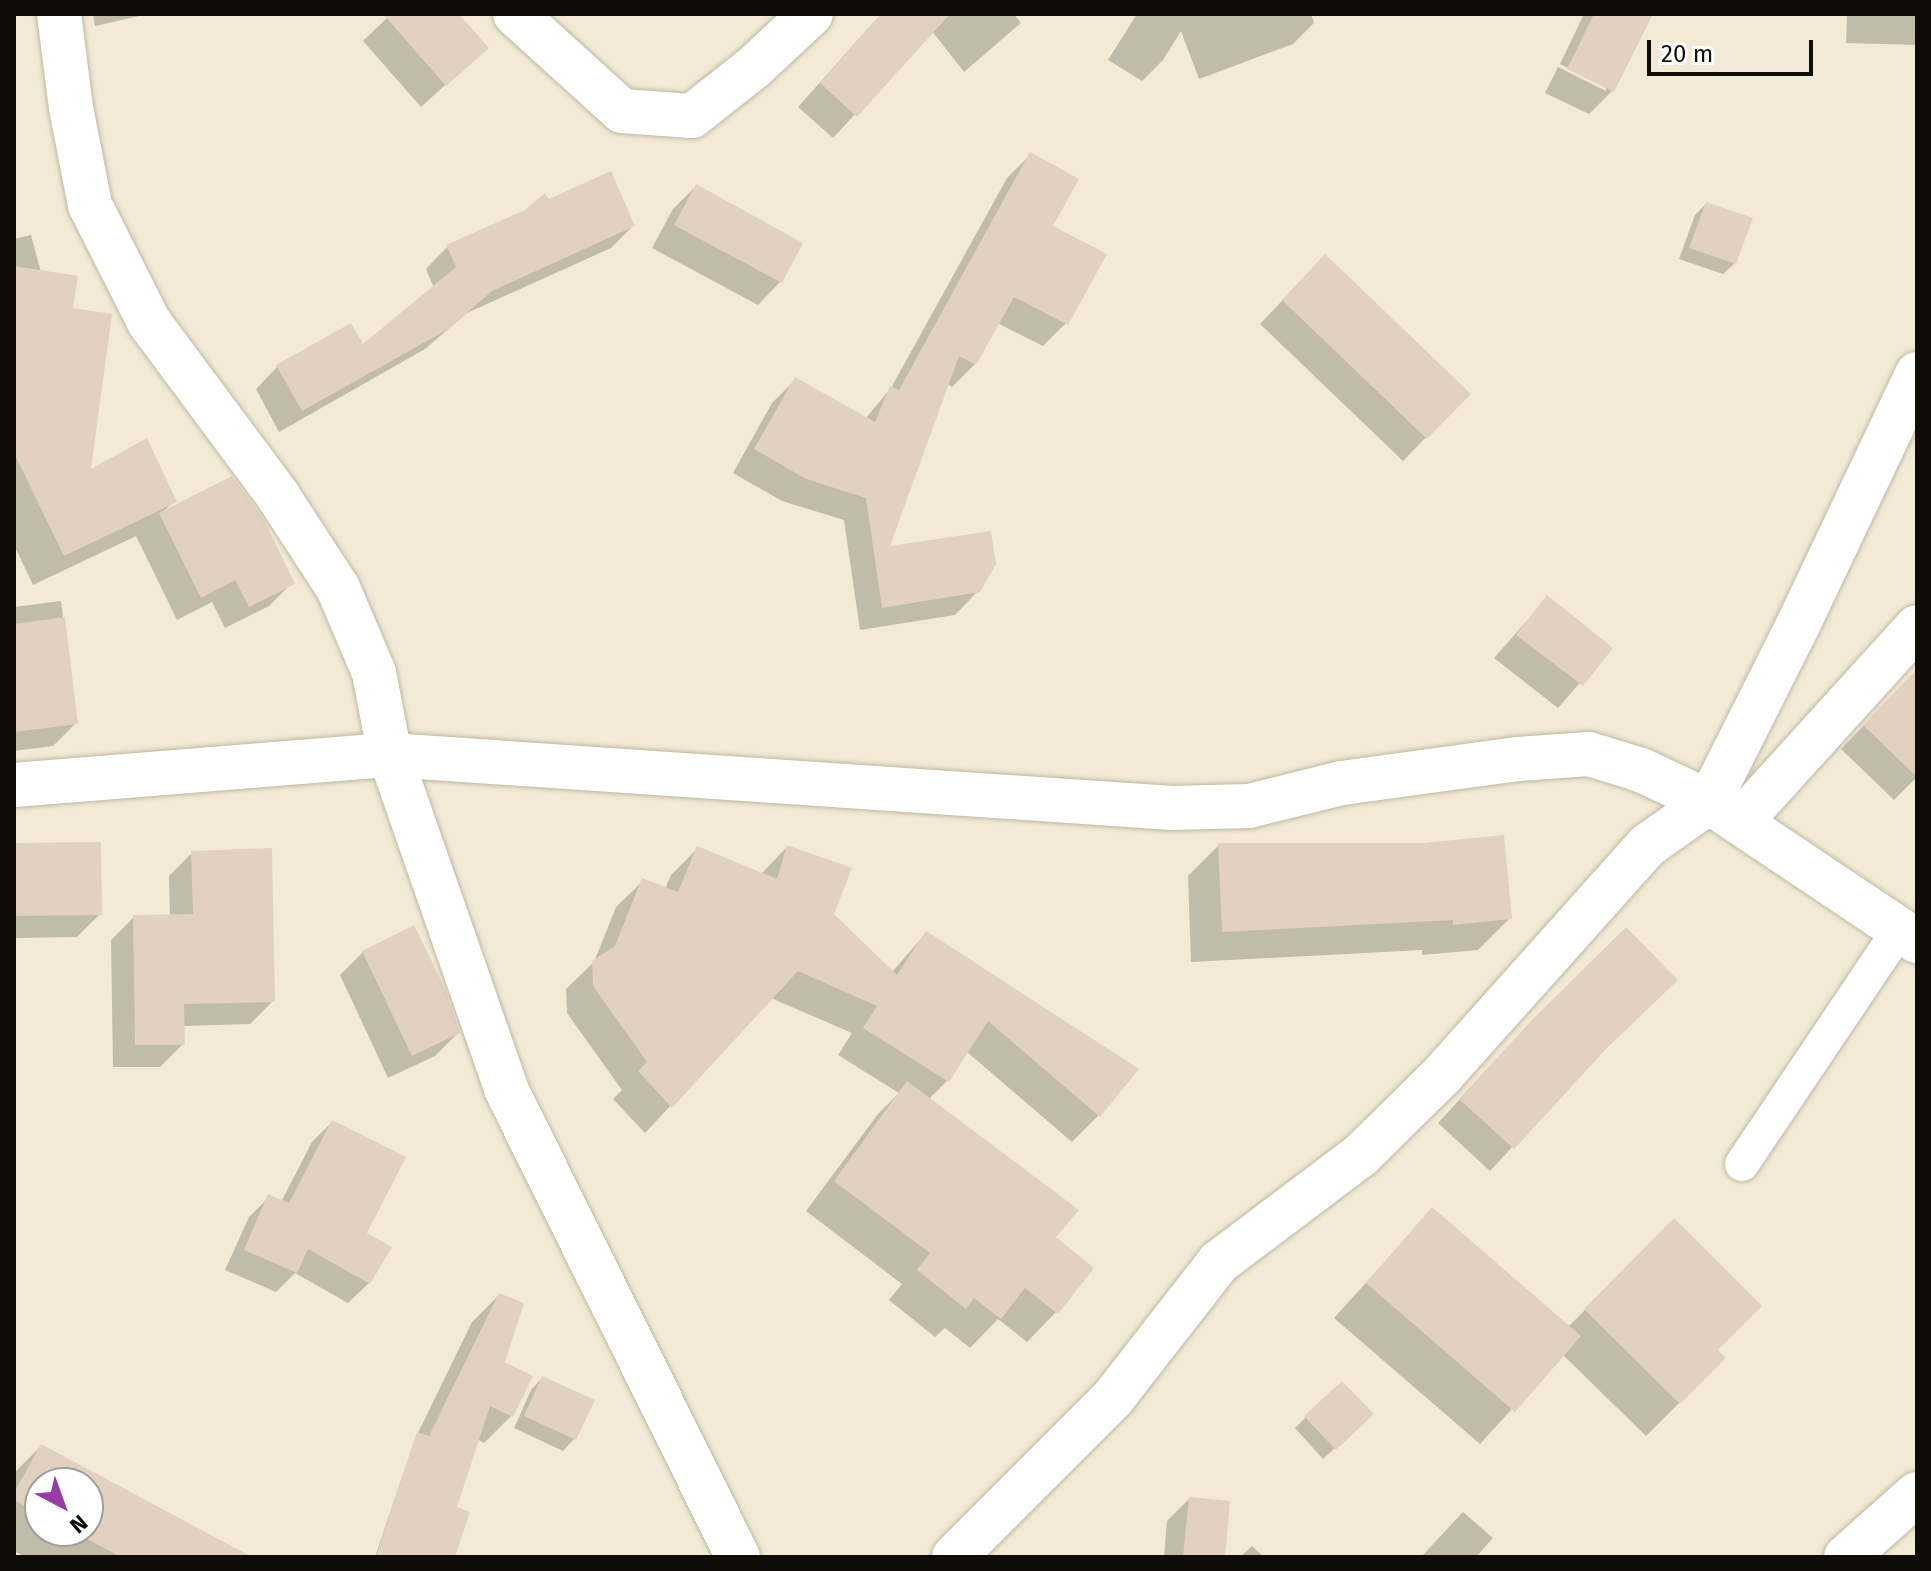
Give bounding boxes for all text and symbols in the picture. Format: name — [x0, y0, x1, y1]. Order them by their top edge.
scale bar — [1651, 24, 1817, 74]
text: 20 m — [1661, 40, 1713, 68]
north arrow — [24, 1467, 104, 1547]
text: N — [64, 1509, 93, 1539]

